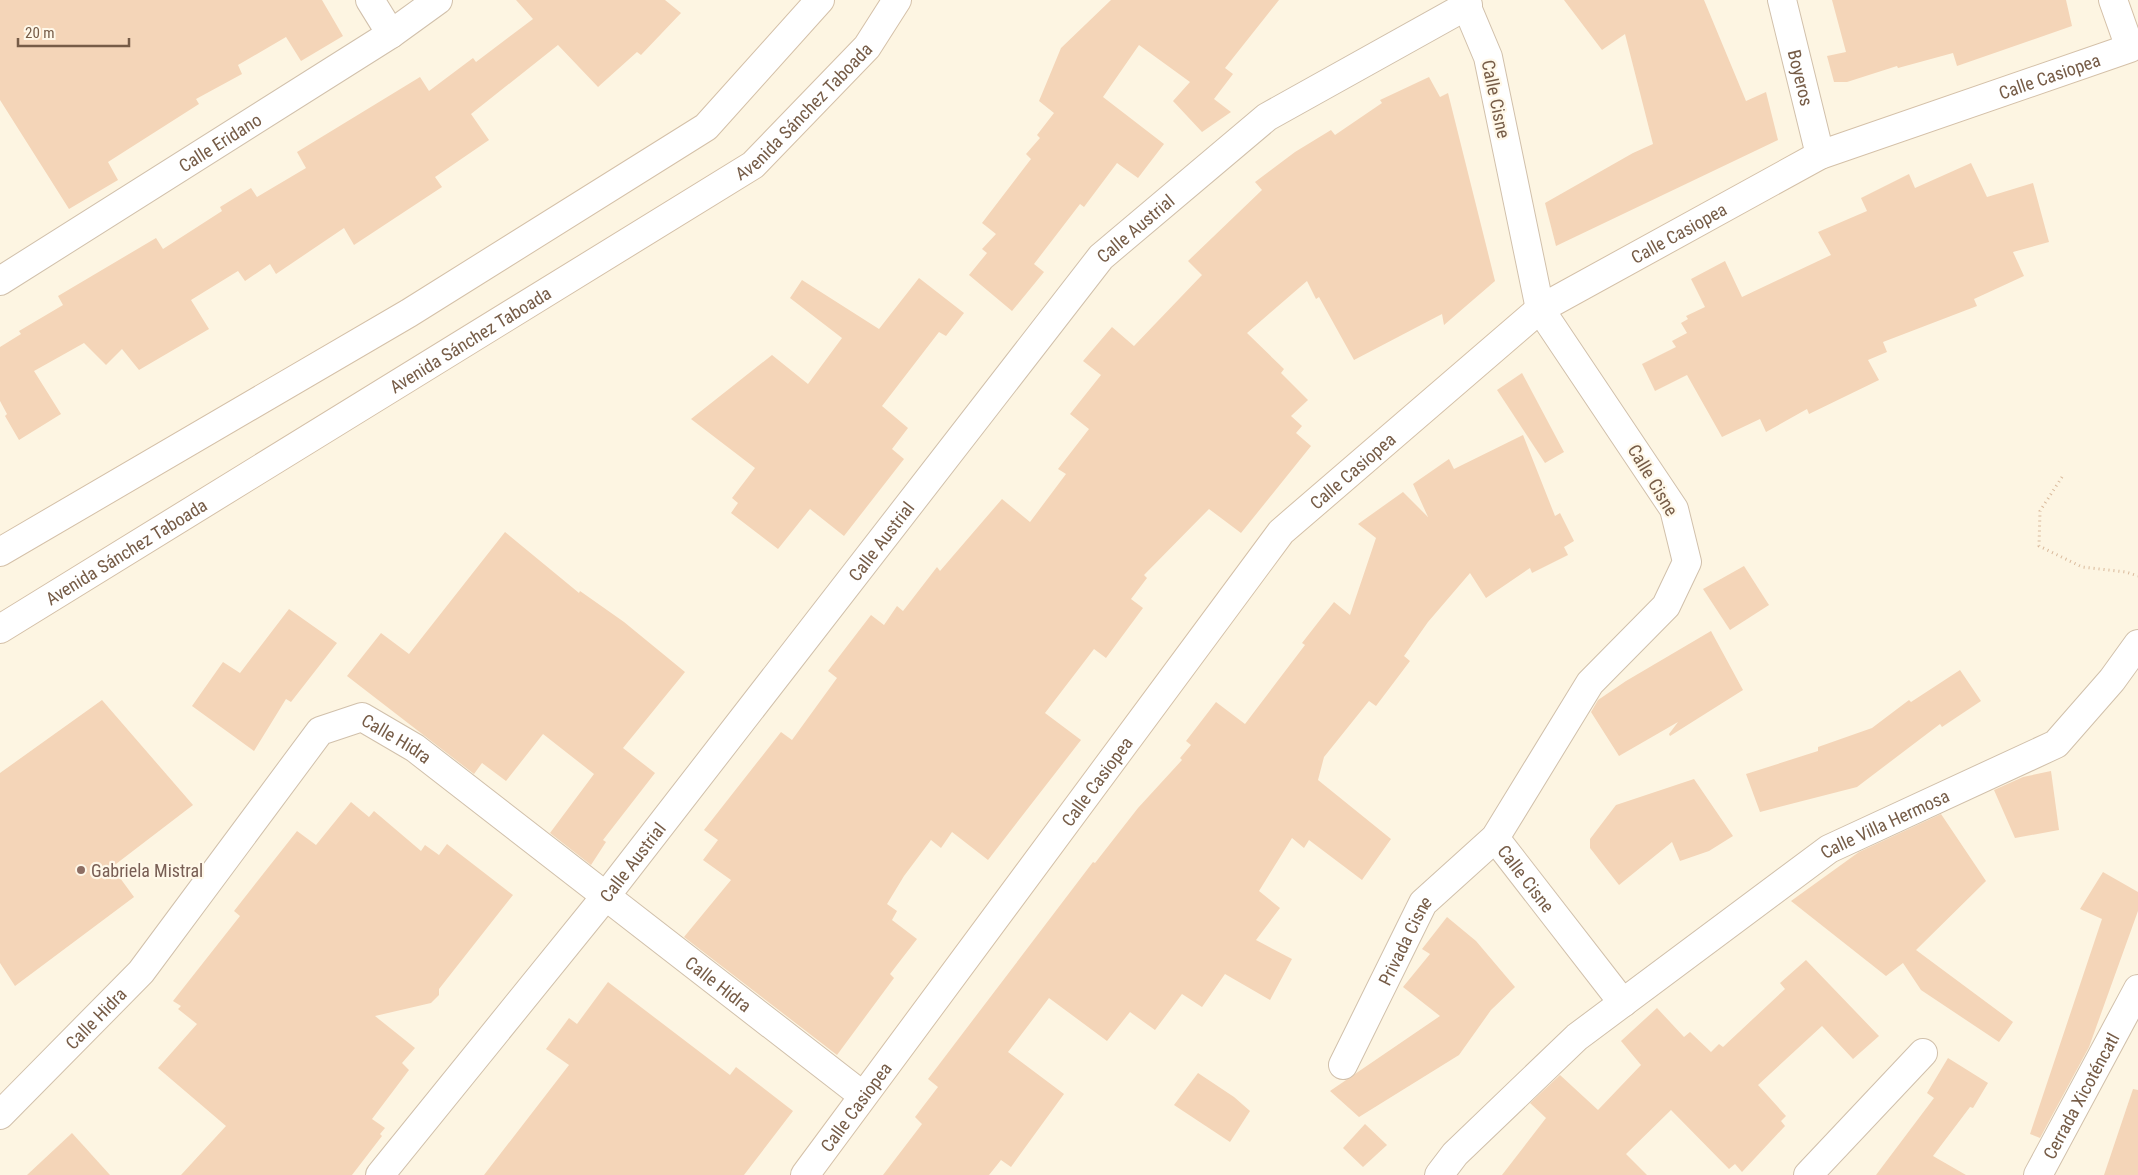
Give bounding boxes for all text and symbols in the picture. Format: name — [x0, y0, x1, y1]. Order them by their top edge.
scale bar — [18, 15, 129, 47]
text: 20 m — [25, 24, 55, 42]
street label: Avenida Sánchez Taboada — [731, 38, 876, 184]
street label: Boyeros — [1784, 47, 1818, 108]
street label: Calle Casiopea — [1996, 49, 2103, 103]
street label: Calle Cisne — [1477, 58, 1515, 140]
street label: Calle Eridano — [175, 108, 265, 176]
street label: Calle Austrial — [1092, 190, 1178, 267]
street label: Calle Casiopea — [1627, 198, 1730, 267]
street label: Avenida Sánchez Taboada — [385, 282, 554, 397]
street label: Calle Casiopea — [1305, 428, 1399, 513]
street label: Calle Cisne — [1624, 441, 1682, 519]
street label: Avenida Sánchez Taboada — [42, 494, 210, 609]
street label: Calle Austrial — [844, 497, 918, 585]
street label: Calle Hidra — [358, 709, 436, 767]
street label: Calle Casiopea — [1057, 732, 1136, 830]
street label: Calle Villa Hermosa — [1816, 785, 1952, 863]
street label: Calle Austrial — [595, 818, 669, 906]
street label: Calle Cisne — [1494, 840, 1559, 916]
place label: Gabriela Mistral — [91, 860, 203, 881]
marker: Gabriela Mistral — [75, 864, 87, 876]
street label: Privada Cisne — [1374, 891, 1435, 989]
street label: Calle Hidra — [681, 952, 756, 1016]
street label: Calle Hidra — [61, 983, 130, 1053]
street label: Cerrada Xicoténcatl — [2038, 1029, 2123, 1162]
street label: Calle Casiopea — [816, 1058, 896, 1155]

